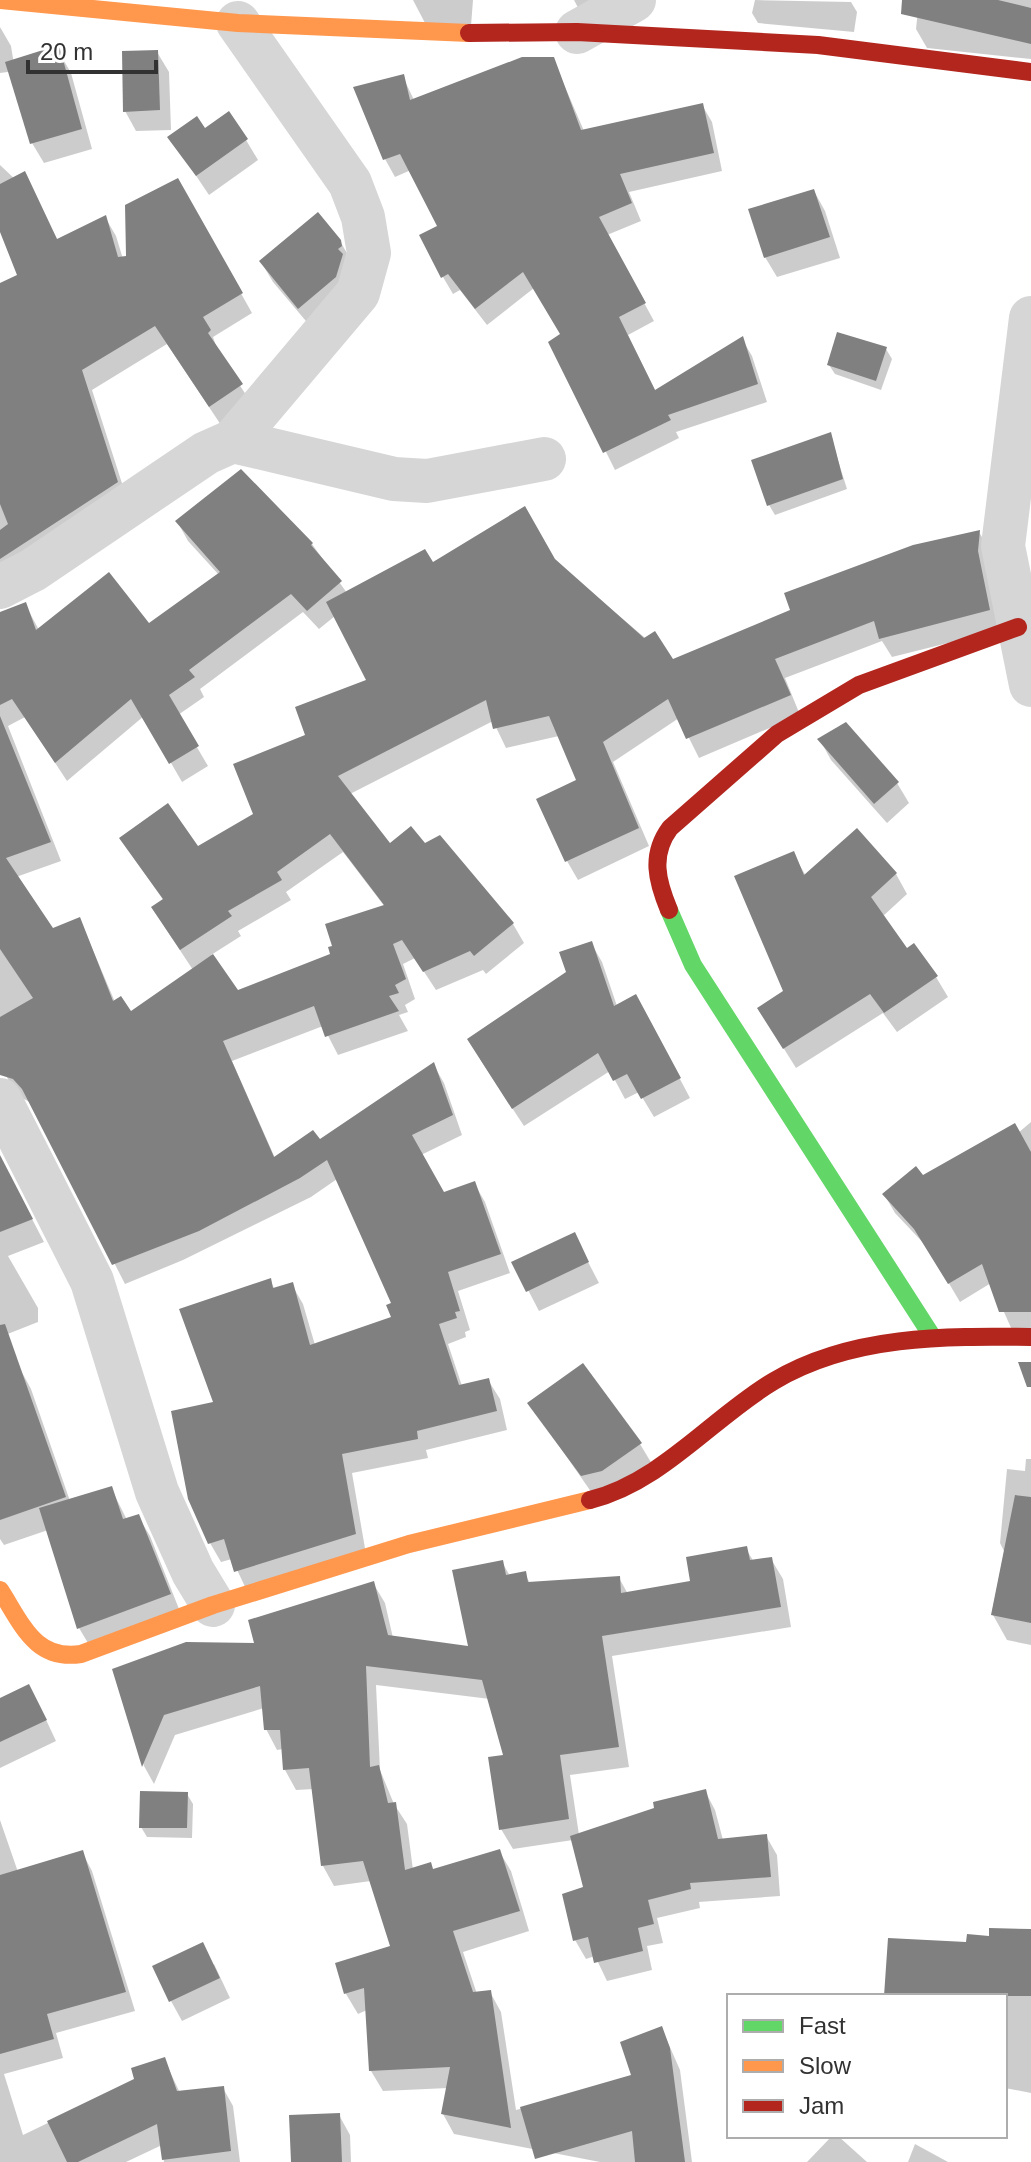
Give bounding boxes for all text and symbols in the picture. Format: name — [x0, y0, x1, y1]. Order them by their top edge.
scale bar — [28, 24, 156, 74]
text: 20 m — [40, 38, 93, 65]
legend — [727, 1994, 1007, 2138]
text: Fast — [799, 2012, 846, 2039]
text: Slow — [799, 2052, 852, 2079]
text: Jam — [799, 2092, 844, 2119]

